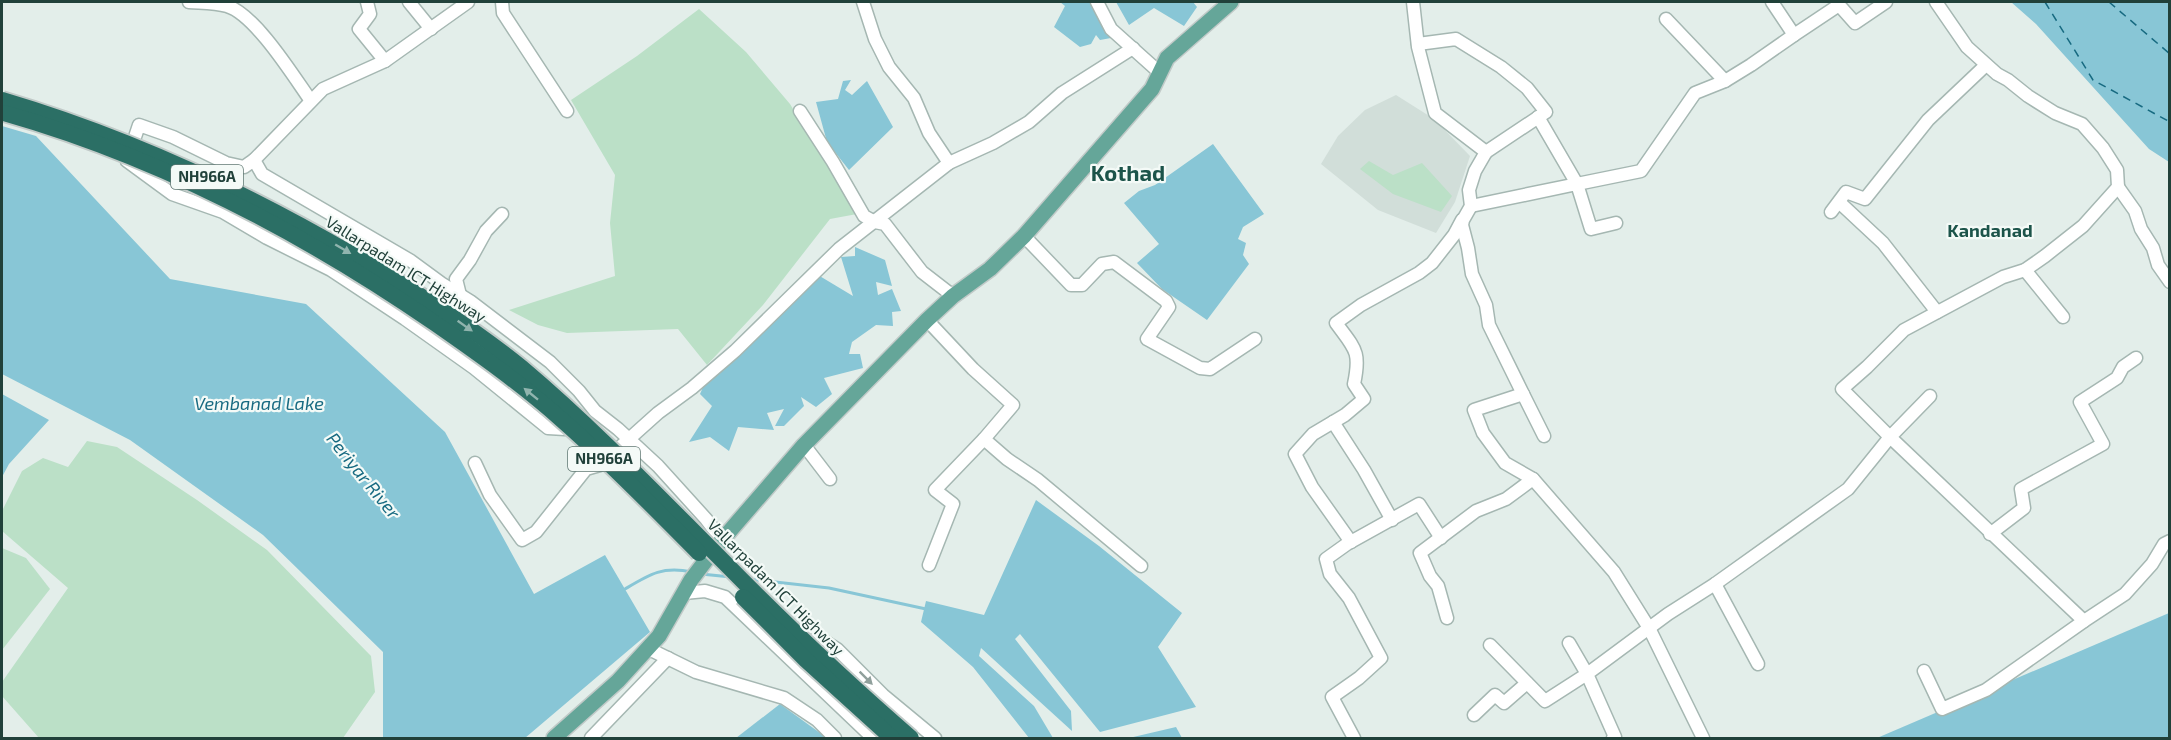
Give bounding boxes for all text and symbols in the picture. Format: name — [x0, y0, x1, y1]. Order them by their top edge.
district label: Kothad — [1091, 159, 1165, 185]
road number: NH966A — [171, 165, 243, 189]
street label: Vallarpadam ICT Highway — [323, 211, 490, 326]
district label: Kandanad — [1947, 219, 2033, 241]
one-way arrow — [335, 244, 352, 254]
one-way arrow — [457, 320, 473, 332]
one-way arrow — [524, 388, 539, 401]
water label: Vembanad Lake — [194, 392, 324, 414]
water label: Periyar River — [322, 428, 406, 524]
road number: NH966A — [568, 447, 640, 471]
street label: Vallarpadam ICT Highway — [704, 514, 849, 659]
one-way arrow — [858, 670, 872, 684]

